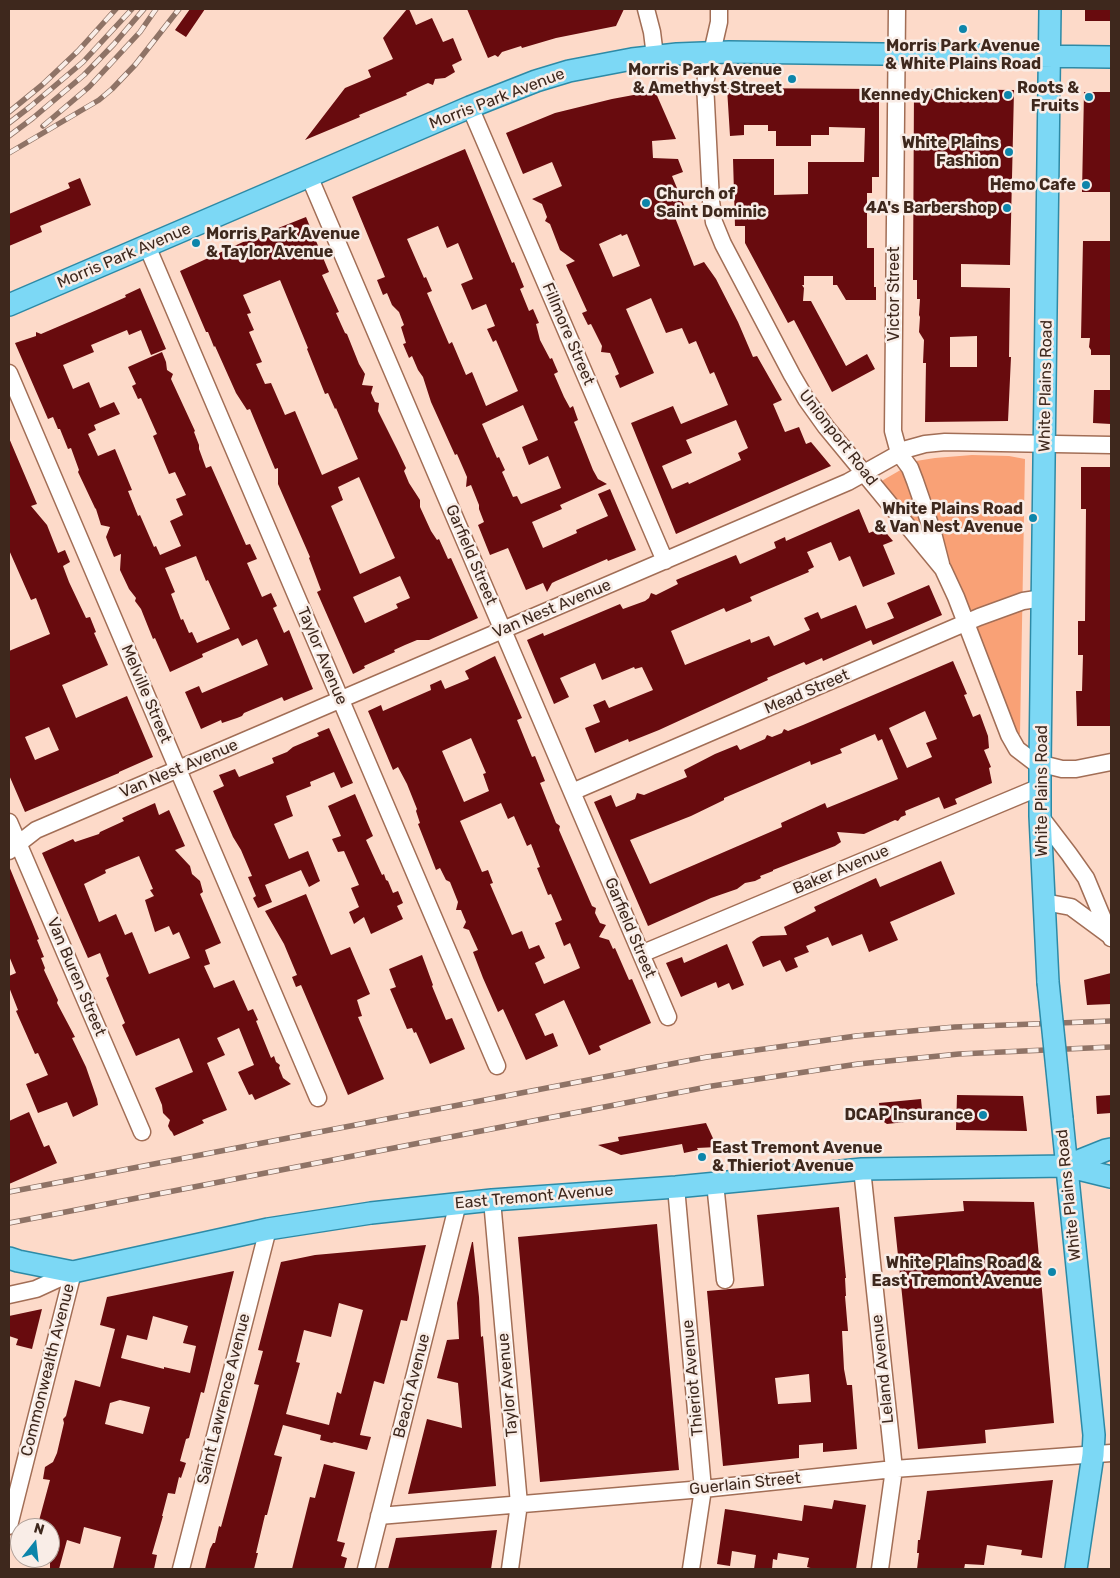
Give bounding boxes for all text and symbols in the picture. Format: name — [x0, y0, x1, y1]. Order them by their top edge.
marker: Morris Park Avenue & White Plains Road — [957, 23, 969, 35]
place label: Morris Park Avenue & White Plains Road — [885, 36, 1041, 74]
place label: Morris Park Avenue & Amethyst Street — [628, 60, 782, 98]
street label: Morris Park Avenue — [427, 64, 567, 134]
marker: Morris Park Avenue & Amethyst Street — [786, 73, 798, 85]
place label: Roots & Fruits — [1017, 78, 1079, 116]
place label: Kennedy Chicken — [861, 85, 998, 105]
marker: Kennedy Chicken — [1002, 89, 1014, 101]
marker: Roots & Fruits — [1083, 91, 1095, 103]
place label: White Plains Fashion — [902, 133, 999, 171]
marker: White Plains Fashion — [1003, 146, 1015, 158]
place label: Hemo Cafe — [990, 175, 1076, 195]
marker: Hemo Cafe — [1080, 179, 1092, 191]
place label: Church of Saint Dominic — [656, 184, 766, 222]
marker: Church of Saint Dominic — [640, 197, 652, 209]
place label: 4A's Barbershop — [866, 198, 997, 218]
marker: 4A's Barbershop — [1001, 202, 1013, 214]
street label: Morris Park Avenue — [54, 219, 194, 293]
place label: Morris Park Avenue & Taylor Avenue — [206, 224, 360, 262]
marker: Morris Park Avenue & Taylor Avenue — [190, 237, 202, 249]
street label: Victor Street — [884, 247, 904, 341]
street label: Fillmore Street — [538, 280, 598, 388]
street label: White Plains Road — [1035, 320, 1057, 452]
street label: Unionport Road — [795, 386, 881, 490]
place label: White Plains Road & Van Nest Avenue — [874, 499, 1023, 537]
street label: Garfield Street — [441, 502, 501, 608]
marker: White Plains Road & Van Nest Avenue — [1027, 512, 1039, 524]
street label: Van Nest Avenue — [490, 575, 614, 643]
street label: Taylor Avenue — [293, 604, 351, 708]
street label: Melville Street — [117, 642, 175, 746]
street label: Mead Street — [762, 666, 852, 718]
street label: White Plains Road — [1032, 725, 1052, 857]
street label: Van Nest Avenue — [117, 735, 241, 803]
street label: Baker Avenue — [790, 841, 892, 899]
street label: Garfield Street — [600, 875, 660, 981]
street label: Van Buren Street — [42, 915, 110, 1039]
place label: DCAP Insurance — [844, 1105, 973, 1125]
marker: DCAP Insurance — [977, 1109, 989, 1121]
street label: White Plains Road — [1053, 1128, 1085, 1262]
place label: East Tremont Avenue & Thieriot Avenue — [712, 1138, 882, 1176]
marker: East Tremont Avenue & Thieriot Avenue — [696, 1151, 708, 1163]
street label: East Tremont Avenue — [454, 1181, 614, 1213]
place label: White Plains Road & East Tremont Avenue — [872, 1253, 1042, 1291]
marker: White Plains Road & East Tremont Avenue — [1046, 1266, 1058, 1278]
street label: Commonwealth Avenue — [17, 1282, 79, 1458]
street label: Saint Lawrence Avenue — [193, 1312, 255, 1486]
street label: Leland Avenue — [868, 1313, 898, 1425]
street label: Thieriot Avenue — [678, 1319, 708, 1437]
street label: Beach Avenue — [390, 1332, 434, 1440]
street label: Taylor Avenue — [494, 1332, 522, 1438]
street label: Guerlain Street — [688, 1469, 802, 1499]
north arrow — [10, 1518, 60, 1568]
text: N — [32, 1519, 46, 1539]

